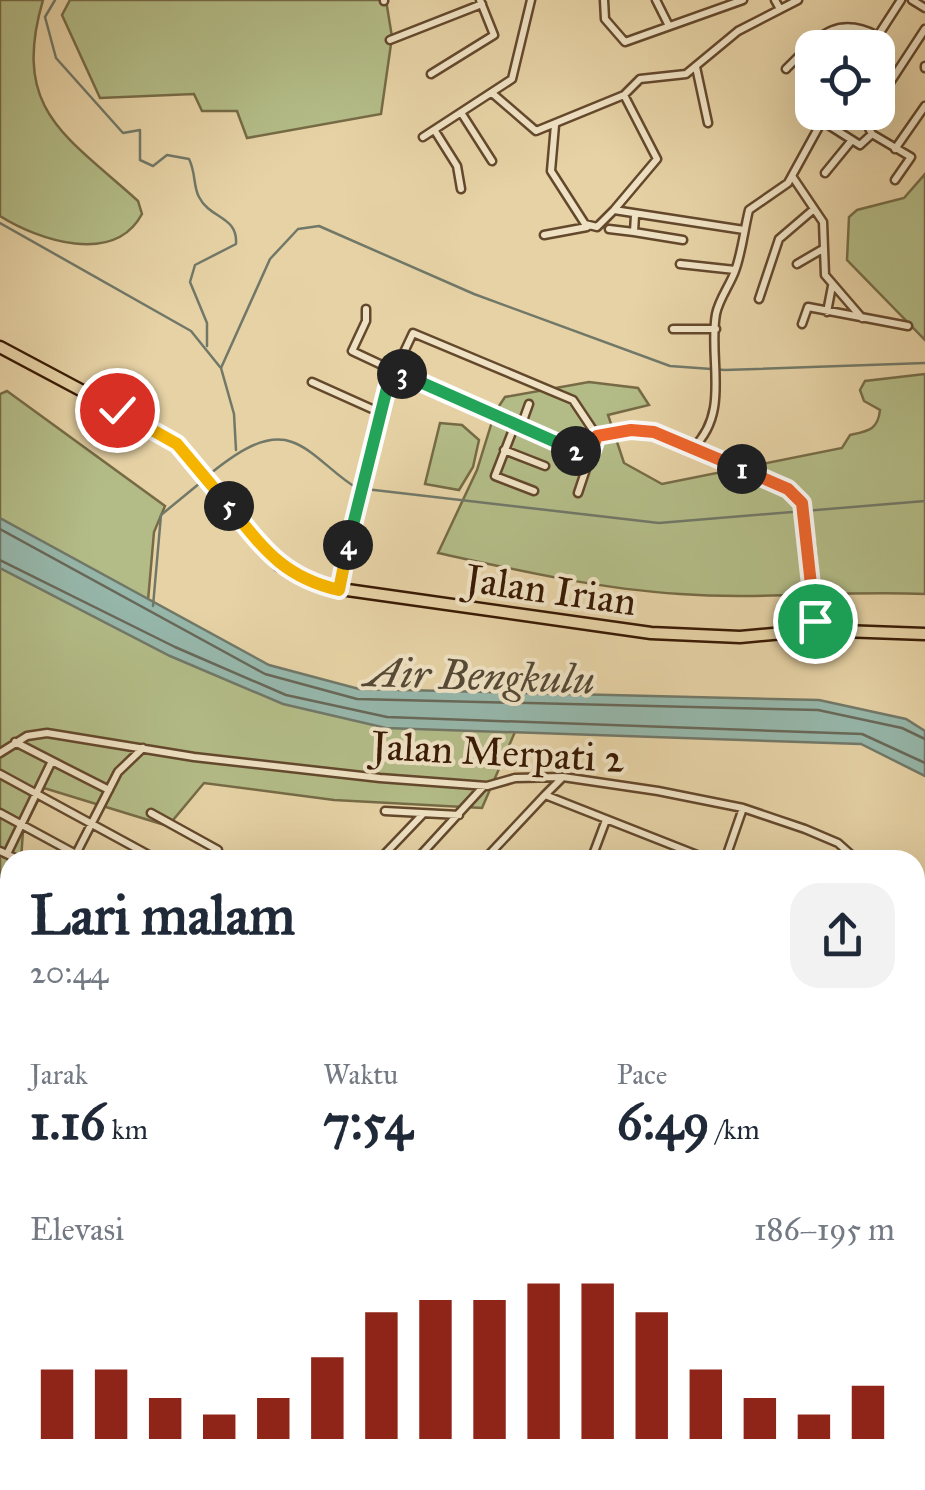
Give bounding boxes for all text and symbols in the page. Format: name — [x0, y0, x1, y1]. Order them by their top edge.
map controls — [795, 30, 895, 130]
button: locate — [795, 30, 895, 130]
pin: 3 — [377, 349, 427, 399]
text: 3 — [396, 356, 408, 391]
pin — [75, 368, 160, 453]
icon: check — [90, 383, 145, 438]
pin: 2 — [551, 426, 601, 476]
text: 2 — [569, 433, 583, 468]
pin: 1 — [717, 444, 767, 494]
text: 1 — [736, 451, 748, 486]
pin: 5 — [204, 481, 254, 531]
text: 5 — [222, 488, 236, 523]
pin: 4 — [323, 520, 373, 570]
text: 4 — [340, 527, 356, 562]
street label: Jalan Irian — [459, 553, 639, 626]
pin — [773, 579, 858, 664]
icon: arrive — [788, 594, 843, 649]
water label: Air Bengkulu — [360, 646, 596, 706]
street label: Jalan Merpati 2 — [366, 721, 626, 783]
text: Lari malam — [30, 882, 295, 949]
button: share — [790, 883, 895, 988]
text: 20:44 — [30, 953, 108, 992]
text: Jarak — [30, 1057, 88, 1092]
text: Waktu — [323, 1057, 398, 1092]
text: Pace — [617, 1057, 667, 1092]
text: 1.16 — [30, 1092, 105, 1153]
text: 7:54 — [323, 1092, 412, 1153]
text: 6:49 — [617, 1092, 710, 1153]
text: km — [105, 1112, 148, 1147]
text: /km — [710, 1112, 760, 1147]
text: Elevasi — [30, 1210, 124, 1249]
text: 186–195 m — [754, 1210, 895, 1249]

